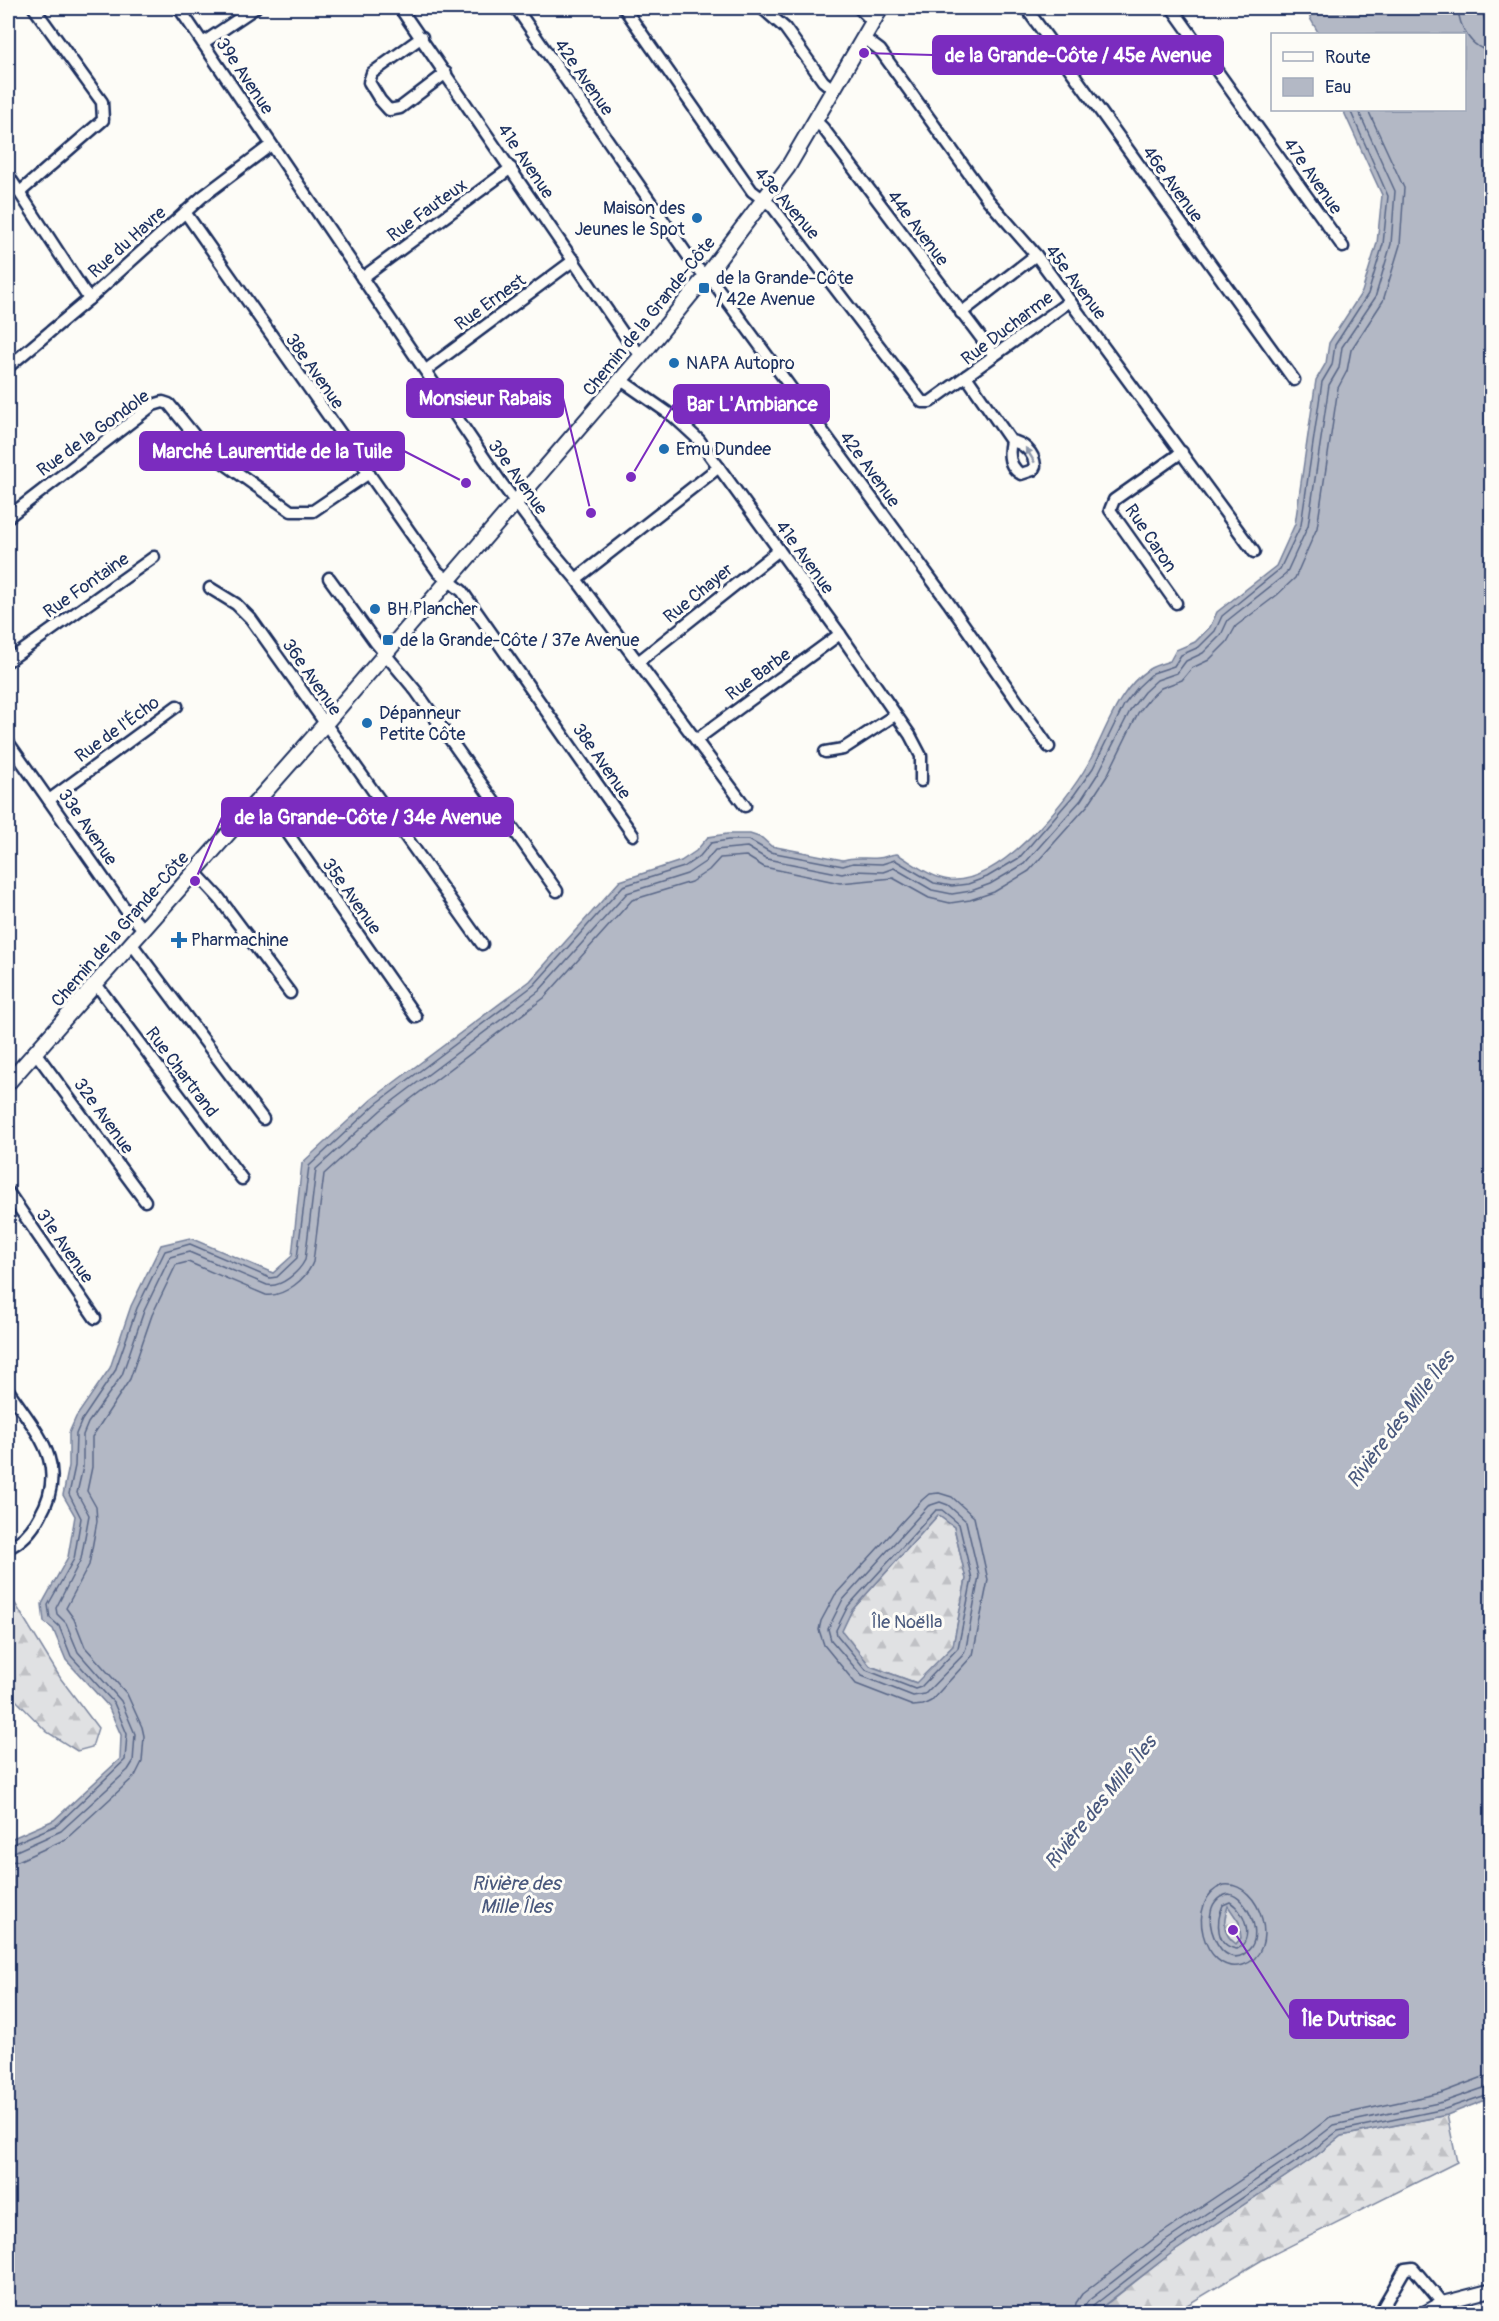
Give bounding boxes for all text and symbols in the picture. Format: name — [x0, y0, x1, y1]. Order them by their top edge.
legend — [1271, 33, 1466, 111]
street label: 39e Avenue — [211, 34, 279, 119]
street label: 42e Avenue — [549, 34, 618, 120]
callout: de la Grande-Côte / 45e Avenue — [933, 36, 1223, 74]
text: de la Grande-Côte / 45e Avenue — [945, 43, 1212, 68]
text: Route — [1325, 46, 1370, 69]
text: Eau — [1325, 76, 1351, 99]
street label: 41e Avenue — [492, 119, 559, 203]
street label: 47e Avenue — [1278, 134, 1347, 219]
street label: 46e Avenue — [1137, 142, 1208, 227]
street label: 43e Avenue — [749, 162, 824, 244]
street label: Rue Fauteux — [383, 174, 472, 247]
street label: 44e Avenue — [882, 186, 954, 271]
place label: Maison des Jeunes le Spot — [574, 197, 686, 241]
street label: Rue du Havre — [84, 201, 171, 283]
marker: Maison des Jeunes le Spot — [690, 211, 704, 225]
street label: Chemin de la Grande-Côte — [578, 232, 721, 401]
street label: 45e Avenue — [1040, 240, 1111, 325]
place label: de la Grande-Côte / 42e Avenue — [716, 267, 853, 311]
street label: Rue Ernest — [450, 268, 531, 336]
marker: de la Grande-Côte / 42e Avenue — [697, 281, 711, 295]
street label: Rue Ducharme — [957, 286, 1058, 371]
street label: 38e Avenue — [280, 329, 349, 414]
place label: NAPA Autopro — [686, 352, 795, 375]
marker: NAPA Autopro — [667, 356, 681, 370]
callout: Monsieur Rabais — [407, 379, 563, 417]
street label: Rue de la Gondole — [33, 385, 154, 482]
callout: Bar L'Ambiance — [674, 385, 829, 423]
text: Monsieur Rabais — [419, 386, 551, 411]
text: Bar L'Ambiance — [686, 392, 819, 417]
street label: 42e Avenue — [834, 427, 905, 512]
callout: Marché Laurentide de la Tuile — [140, 432, 404, 470]
street label: 39e Avenue — [483, 435, 553, 520]
place label: Emu Dundee — [676, 438, 771, 461]
text: Marché Laurentide de la Tuile — [152, 439, 393, 464]
marker: Emu Dundee — [657, 442, 671, 456]
one-way arrow — [1024, 447, 1035, 464]
street label: Rue Caron — [1119, 500, 1182, 577]
street label: 41e Avenue — [770, 516, 839, 599]
street label: Rue Fontaine — [39, 547, 134, 623]
street label: Rue Chayer — [659, 558, 738, 628]
place label: BH Plancher — [387, 598, 478, 621]
marker: BH Plancher — [368, 602, 382, 616]
place label: de la Grande-Côte / 37e Avenue — [400, 629, 639, 652]
marker: de la Grande-Côte / 37e Avenue — [381, 633, 395, 647]
street label: 36e Avenue — [277, 634, 346, 720]
street label: Rue Barbe — [721, 643, 795, 706]
street label: Rue de l'Écho — [70, 691, 164, 768]
place label: Dépanneur Petite Côte — [379, 702, 466, 746]
marker: Dépanneur Petite Côte — [360, 716, 374, 730]
street label: 38e Avenue — [567, 719, 636, 804]
street label: 33e Avenue — [53, 785, 122, 870]
callout: de la Grande-Côte / 34e Avenue — [222, 798, 513, 836]
text: de la Grande-Côte / 34e Avenue — [235, 805, 503, 830]
street label: Chemin de la Grande-Côte — [47, 847, 194, 1012]
street label: 35e Avenue — [317, 854, 386, 939]
place label: Pharmachine — [191, 929, 289, 952]
marker: Pharmachine — [172, 933, 186, 947]
street label: Rue Chartrand — [140, 1023, 223, 1122]
street label: 32e Avenue — [68, 1074, 139, 1159]
street label: 31e Avenue — [31, 1205, 99, 1288]
water label: Rivière des Mille Îles — [1341, 1345, 1461, 1492]
park label: Île Noëlla — [872, 1611, 942, 1634]
water label: Rivière des Mille Îles — [1039, 1729, 1163, 1874]
water label: Rivière des Mille Îles — [472, 1871, 562, 1919]
callout: Île Dutrisac — [1290, 2000, 1408, 2038]
text: Île Dutrisac — [1301, 2007, 1396, 2032]

